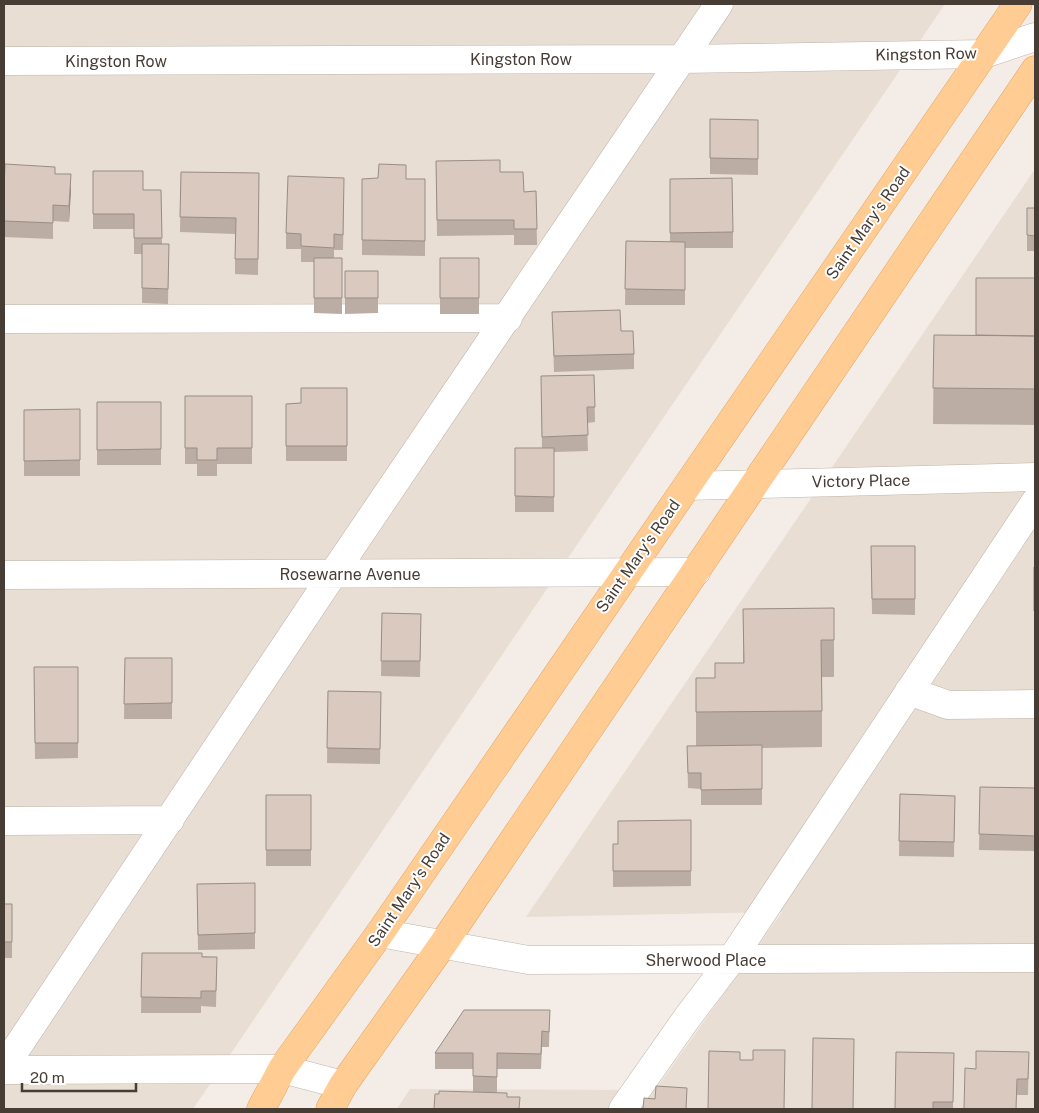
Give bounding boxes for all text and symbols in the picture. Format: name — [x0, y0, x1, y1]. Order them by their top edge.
street label: Kingston Row — [875, 44, 978, 64]
street label: Kingston Row — [470, 50, 572, 69]
street label: Kingston Row — [65, 52, 167, 71]
street label: Saint Mary's Road — [822, 163, 914, 283]
street label: Victory Place — [812, 471, 910, 491]
street label: Saint Mary's Road — [592, 496, 684, 616]
street label: Rosewarne Avenue — [279, 565, 421, 584]
street label: Saint Mary's Road — [364, 829, 454, 951]
street label: Sherwood Place — [646, 951, 766, 970]
scale bar — [22, 1060, 136, 1092]
text: 20 m — [30, 1069, 65, 1086]

